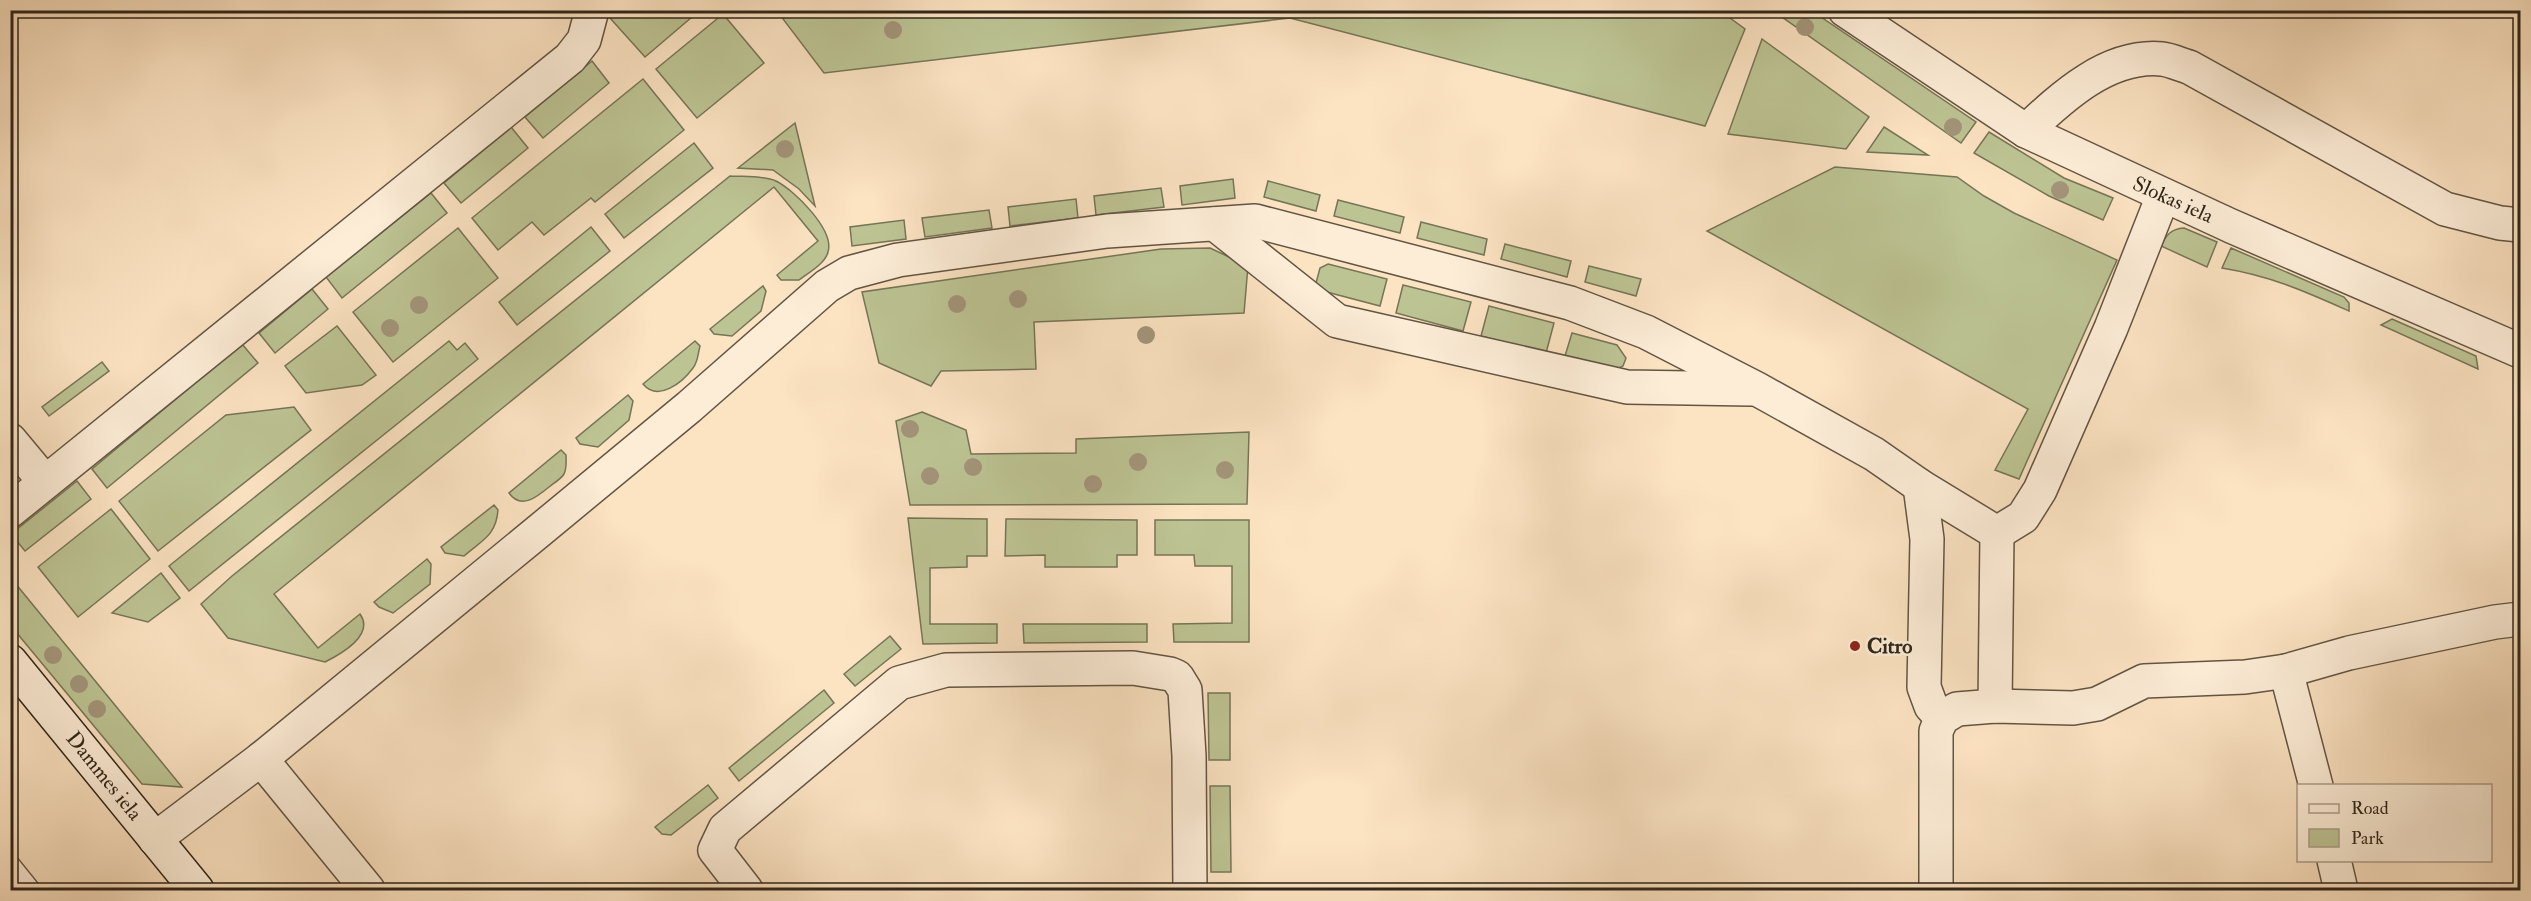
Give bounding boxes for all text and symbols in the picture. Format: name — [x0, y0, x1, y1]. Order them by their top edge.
street label: Slokas iela — [2128, 170, 2218, 230]
place label: Citro — [1867, 633, 1912, 660]
marker: Citro — [1848, 639, 1862, 653]
street label: Dammes iela — [60, 726, 148, 826]
legend — [2297, 784, 2492, 862]
text: Road — [2351, 797, 2389, 820]
text: Park — [2351, 827, 2384, 850]

